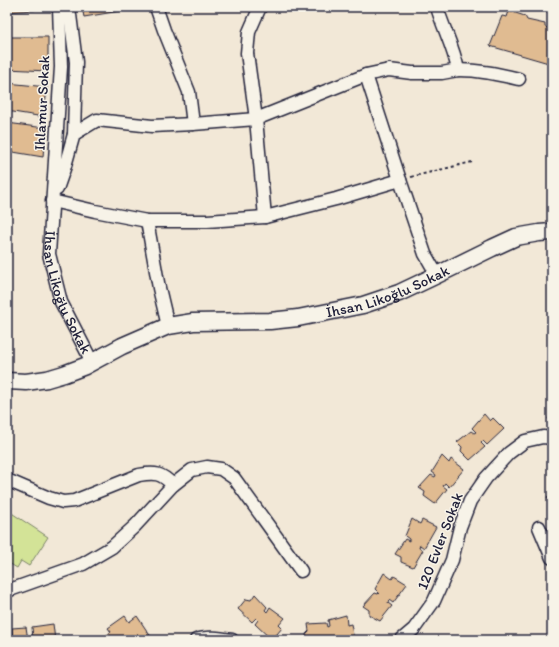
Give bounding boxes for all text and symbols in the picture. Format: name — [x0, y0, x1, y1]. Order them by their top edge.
street label: Ihlamur Sokak — [31, 55, 53, 151]
street label: İhsan Likoğlu Sokak — [40, 230, 95, 357]
street label: İhsan Likoğlu Sokak — [325, 261, 452, 321]
street label: 120 Evler Sokak — [413, 490, 467, 592]

